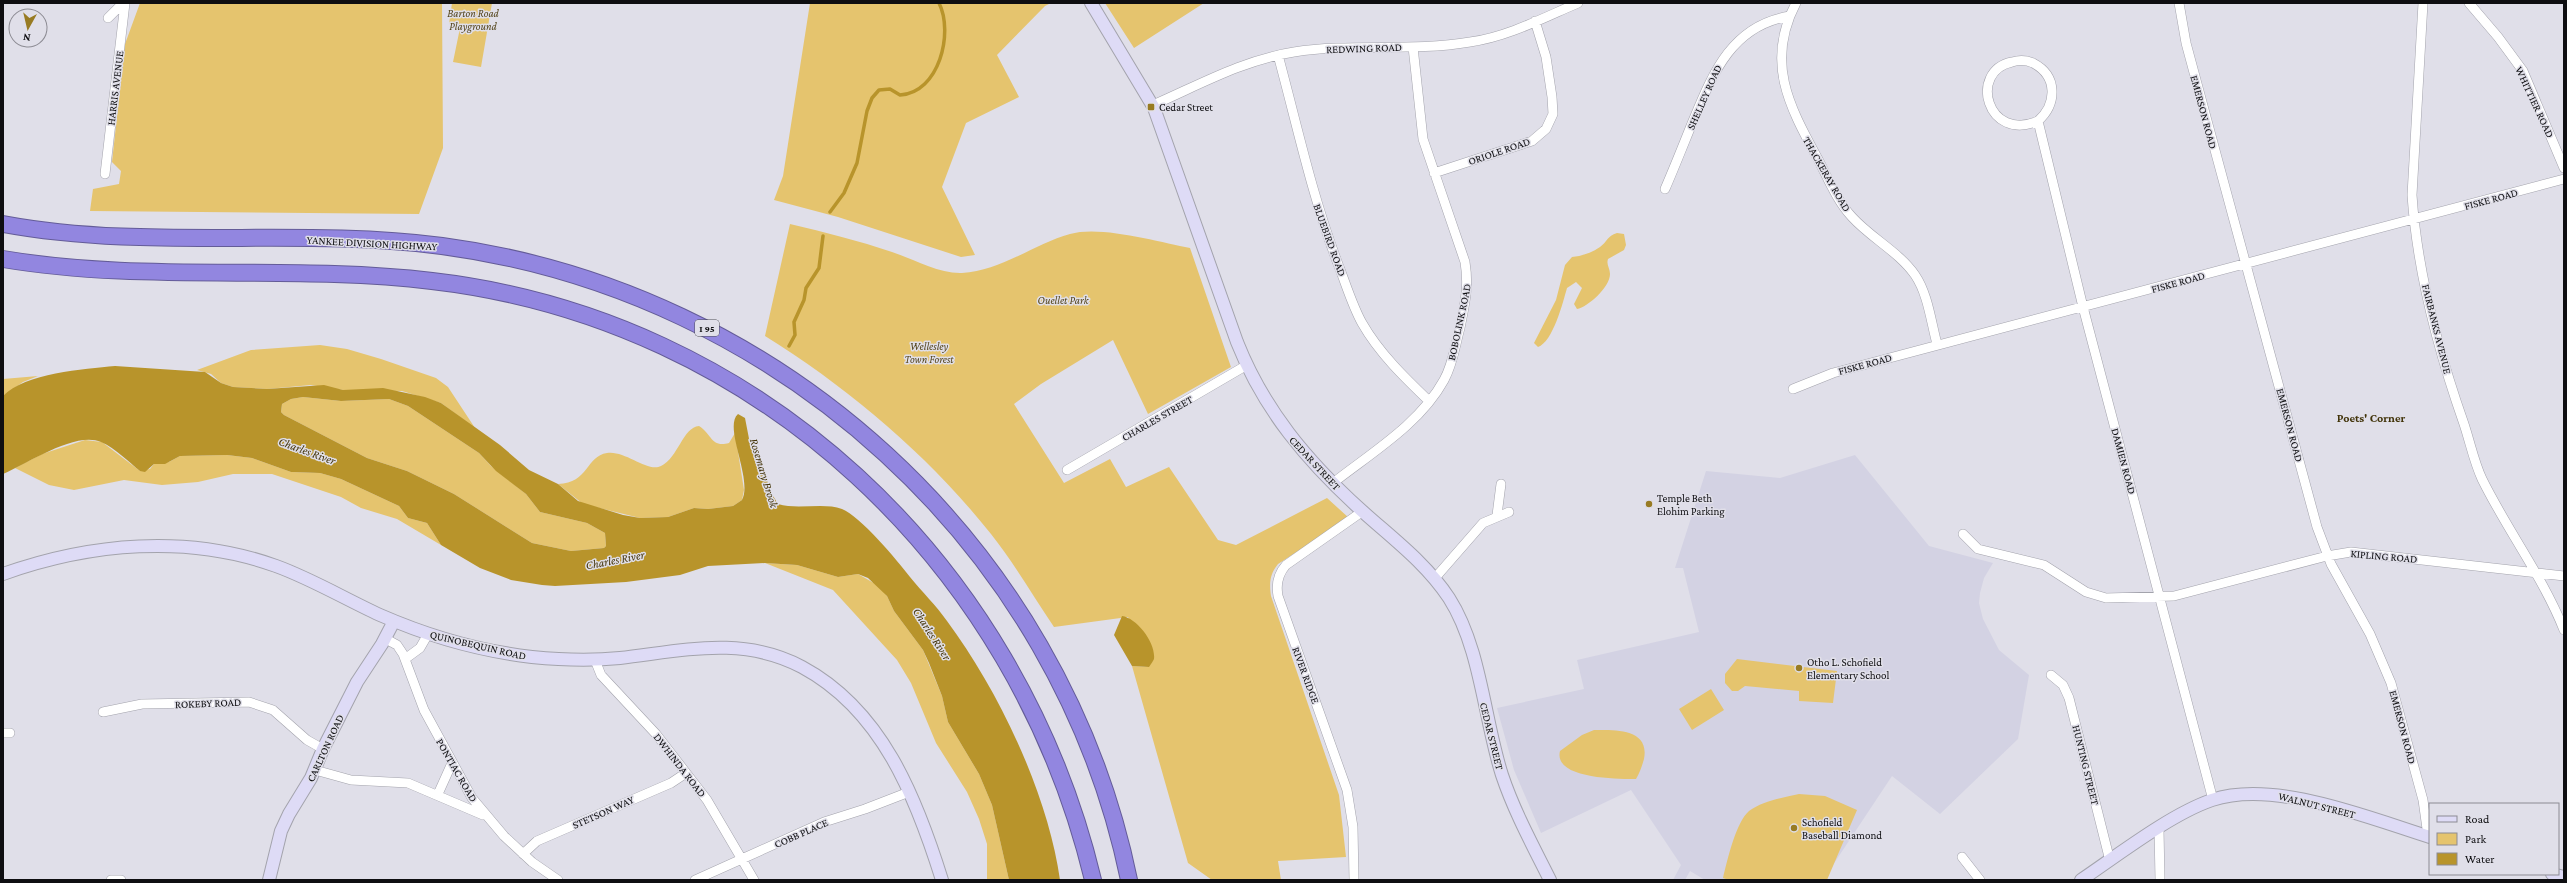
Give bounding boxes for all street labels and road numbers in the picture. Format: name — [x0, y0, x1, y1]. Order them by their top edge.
street label: REDWING ROAD — [1326, 41, 1402, 55]
street label: HARRIS AVENUE — [104, 50, 126, 126]
street label: SHELLEY ROAD — [1684, 63, 1724, 131]
street label: WHITTIER ROAD — [2513, 65, 2557, 139]
street label: EMERSON ROAD — [2188, 74, 2220, 150]
street label: THACKERAY ROAD — [1801, 134, 1853, 214]
street label: ORIOLE ROAD — [1467, 135, 1531, 167]
street label: FISKE ROAD — [2463, 186, 2519, 212]
street label: BLUEBIRD ROAD — [1311, 202, 1349, 278]
street label: YANKEE DIVISION HIGHWAY — [306, 234, 438, 252]
street label: FISKE ROAD — [2150, 269, 2206, 295]
street label: BOBOLINK ROAD — [1445, 283, 1473, 361]
street label: FAIRBANKS AVENUE — [2420, 283, 2454, 375]
road number: I 95 — [695, 320, 719, 336]
street label: FISKE ROAD — [1837, 351, 1893, 377]
street label: EMERSON ROAD — [2274, 387, 2306, 463]
street label: CHARLES STREET — [1119, 393, 1195, 443]
street label: DAMIEN ROAD — [2109, 427, 2139, 495]
street label: CEDAR STREET — [1287, 434, 1343, 492]
street label: KIPLING ROAD — [2350, 547, 2418, 565]
street label: QUINOBEQUIN ROAD — [429, 628, 527, 662]
street label: RIVER RIDGE — [1290, 645, 1322, 705]
street label: EMERSON ROAD — [2387, 689, 2419, 765]
street label: ROKEBY ROAD — [175, 696, 241, 710]
street label: CEDAR STREET — [1478, 701, 1506, 771]
street label: CARLTON ROAD — [304, 712, 346, 784]
street label: HUNTING STREET — [2070, 724, 2102, 806]
street label: DWHINDA ROAD — [651, 731, 709, 799]
street label: PONTIAC ROAD — [434, 736, 480, 804]
street label: WALNUT STREET — [2277, 790, 2357, 820]
street label: STETSON WAY — [570, 793, 636, 831]
street label: COBB PLACE — [772, 816, 830, 850]

